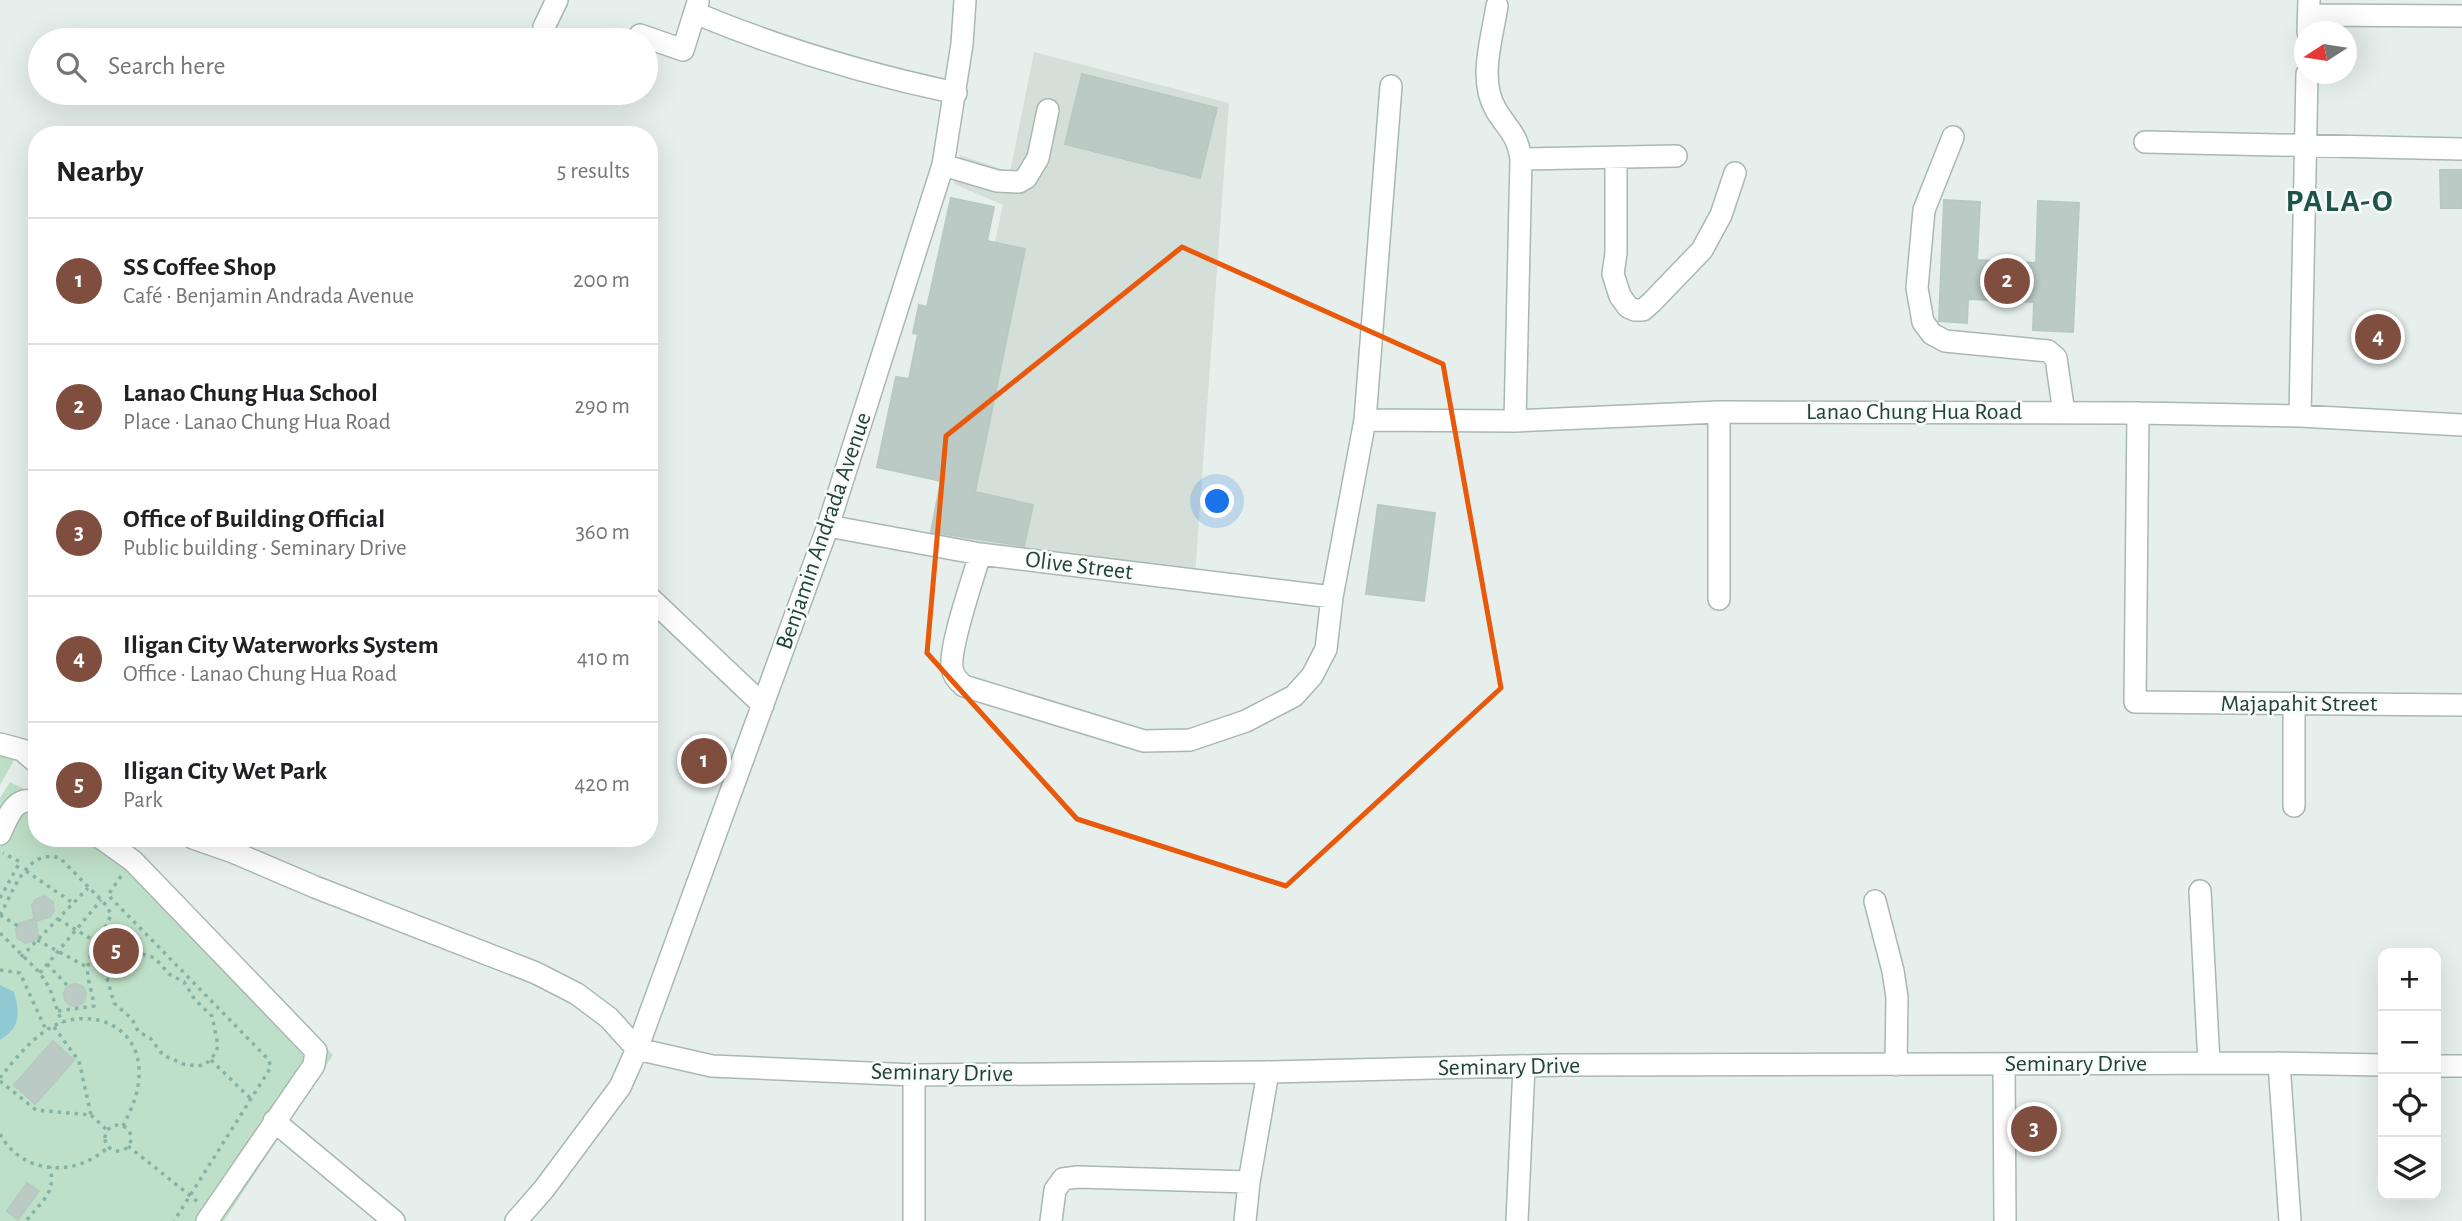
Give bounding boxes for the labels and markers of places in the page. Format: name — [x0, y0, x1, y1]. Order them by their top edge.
pin: 2 — [1984, 255, 2030, 307]
pin: 4 — [2355, 311, 2401, 363]
pin: 1 — [681, 735, 727, 787]
pin: 5 — [93, 925, 139, 977]
pin: 3 — [2011, 1103, 2057, 1155]

